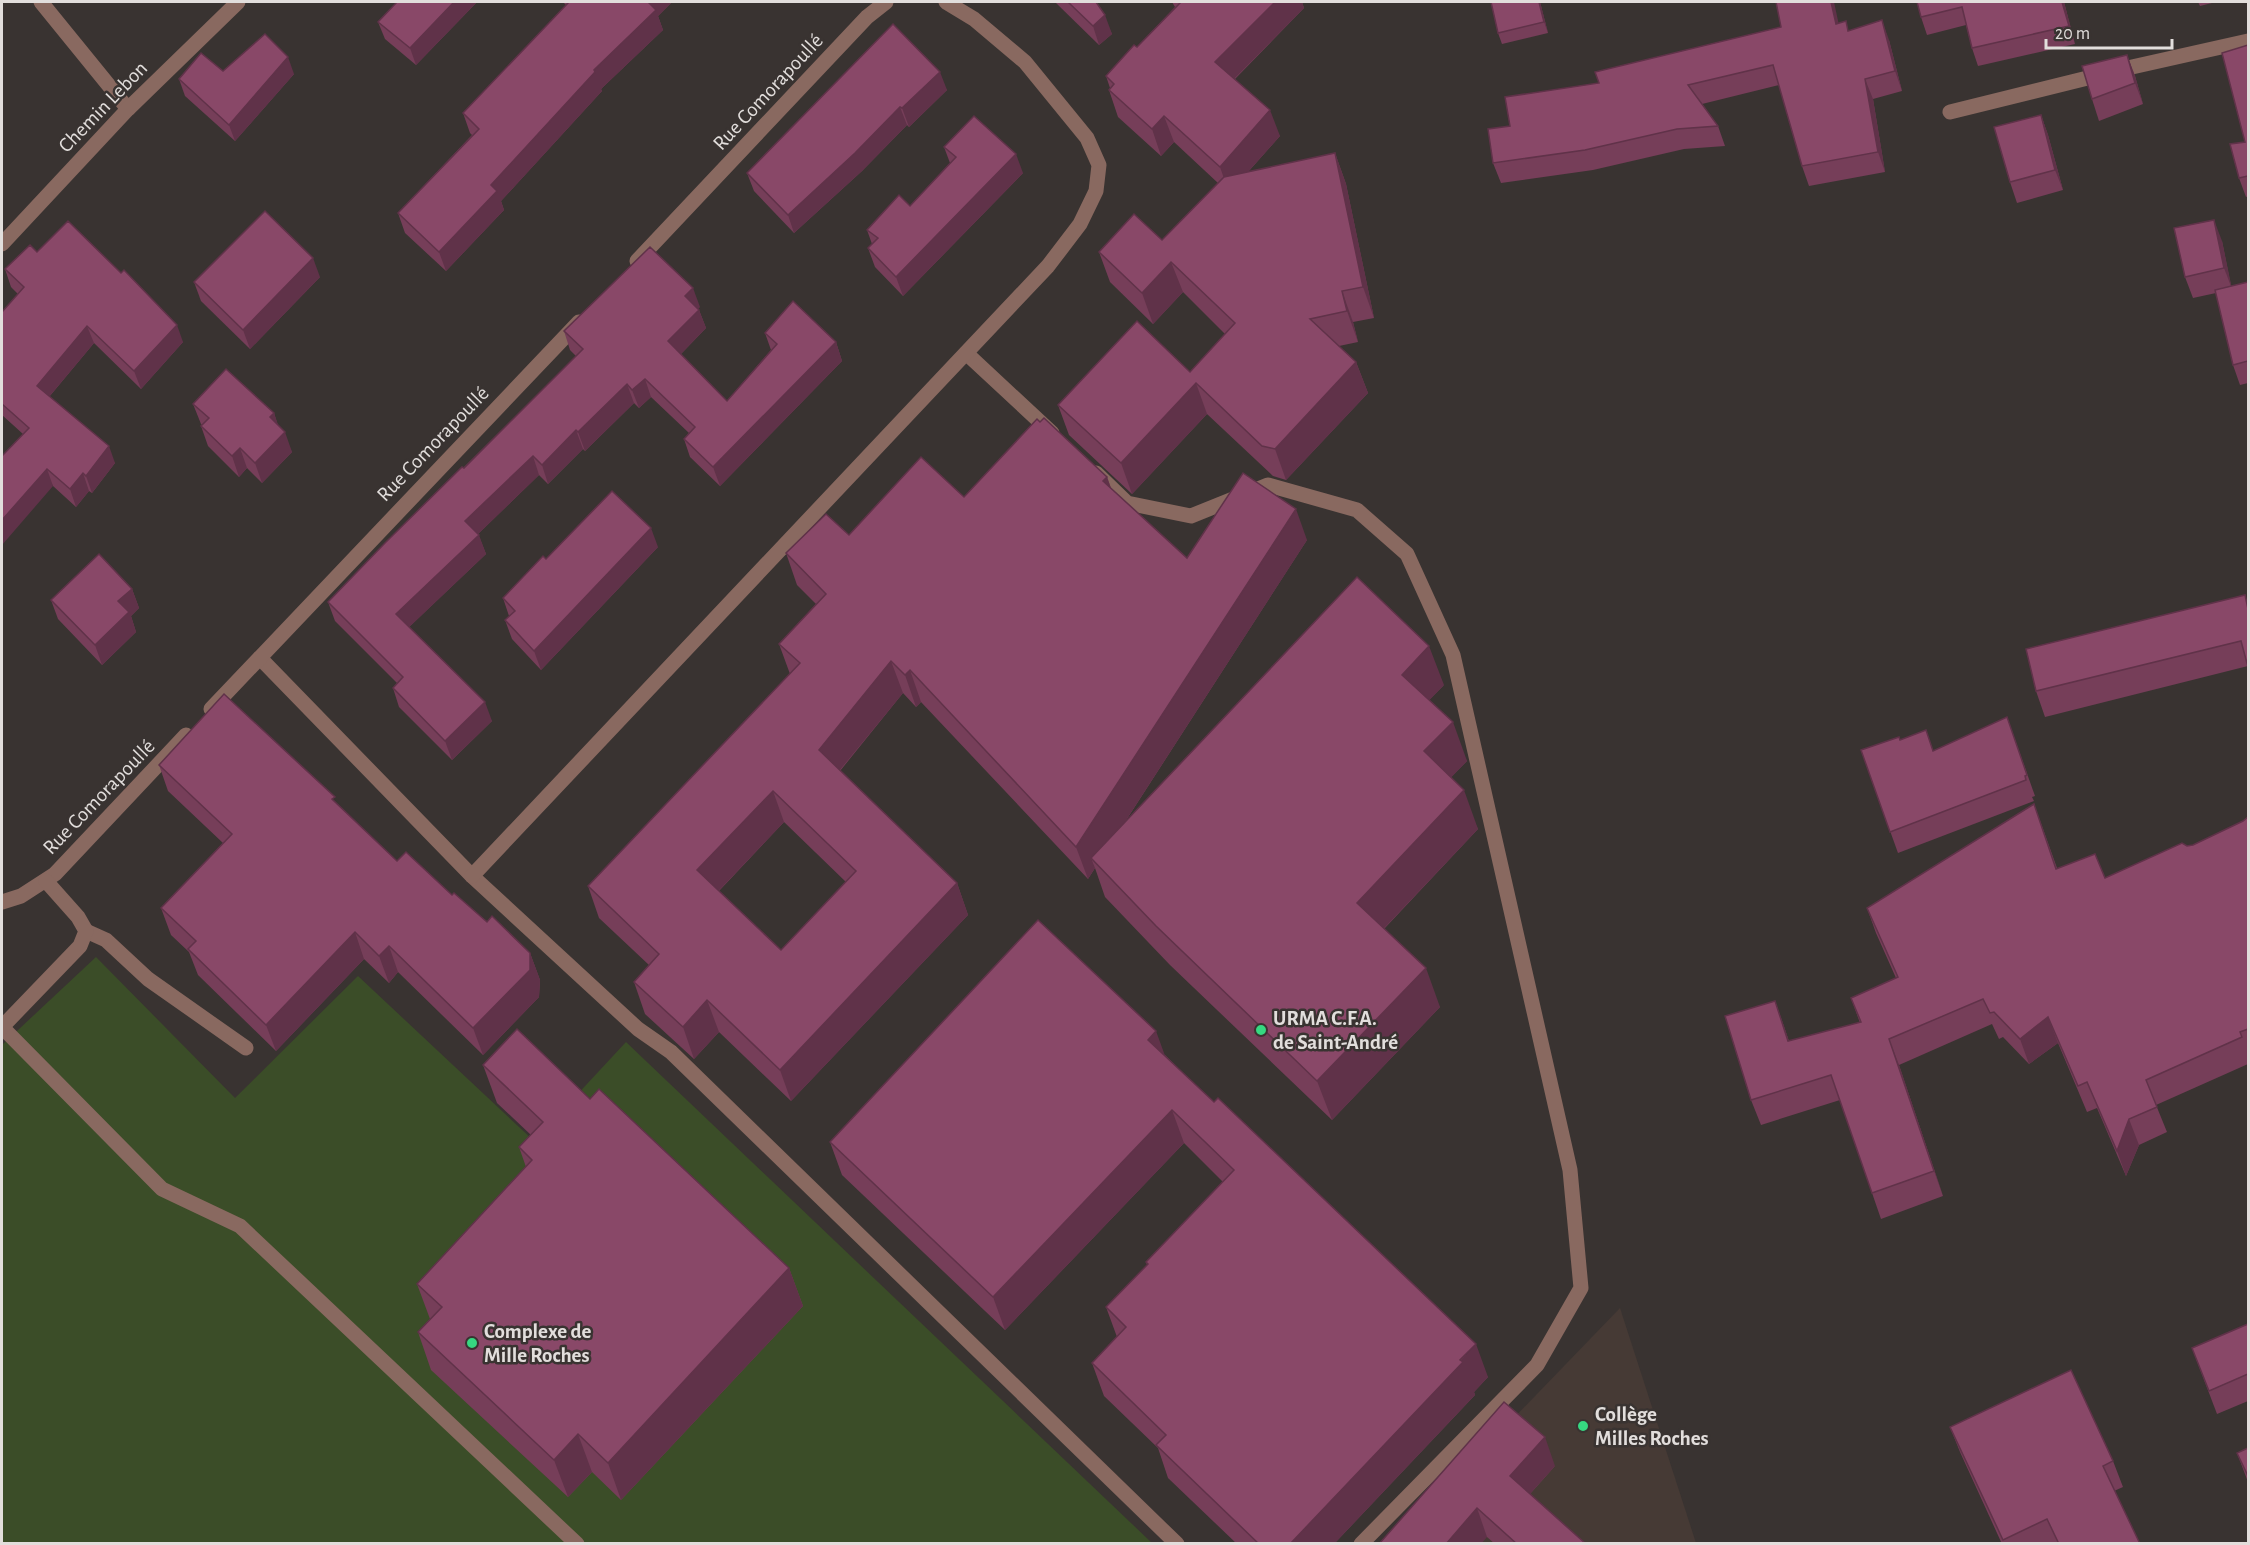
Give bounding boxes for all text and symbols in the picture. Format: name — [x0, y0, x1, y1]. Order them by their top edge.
scale bar — [2046, 12, 2172, 50]
text: 20 m — [2055, 25, 2090, 43]
street label: Rue Comorapoullé — [709, 30, 827, 154]
street label: Chemin Lebon — [55, 57, 151, 157]
street label: Rue Comorapoullé — [373, 383, 493, 505]
street label: Rue Comorapoullé — [39, 736, 159, 858]
place label: URMA C.F.A. de Saint-André — [1273, 1008, 1398, 1053]
marker: URMA C.F.A. de Saint-André — [1254, 1023, 1268, 1037]
place label: Complexe de Mille Roches — [484, 1321, 592, 1366]
marker: Complexe de Mille Roches — [465, 1336, 479, 1350]
place label: Collège Milles Roches — [1595, 1404, 1709, 1449]
marker: Collège Milles Roches — [1576, 1419, 1590, 1433]

